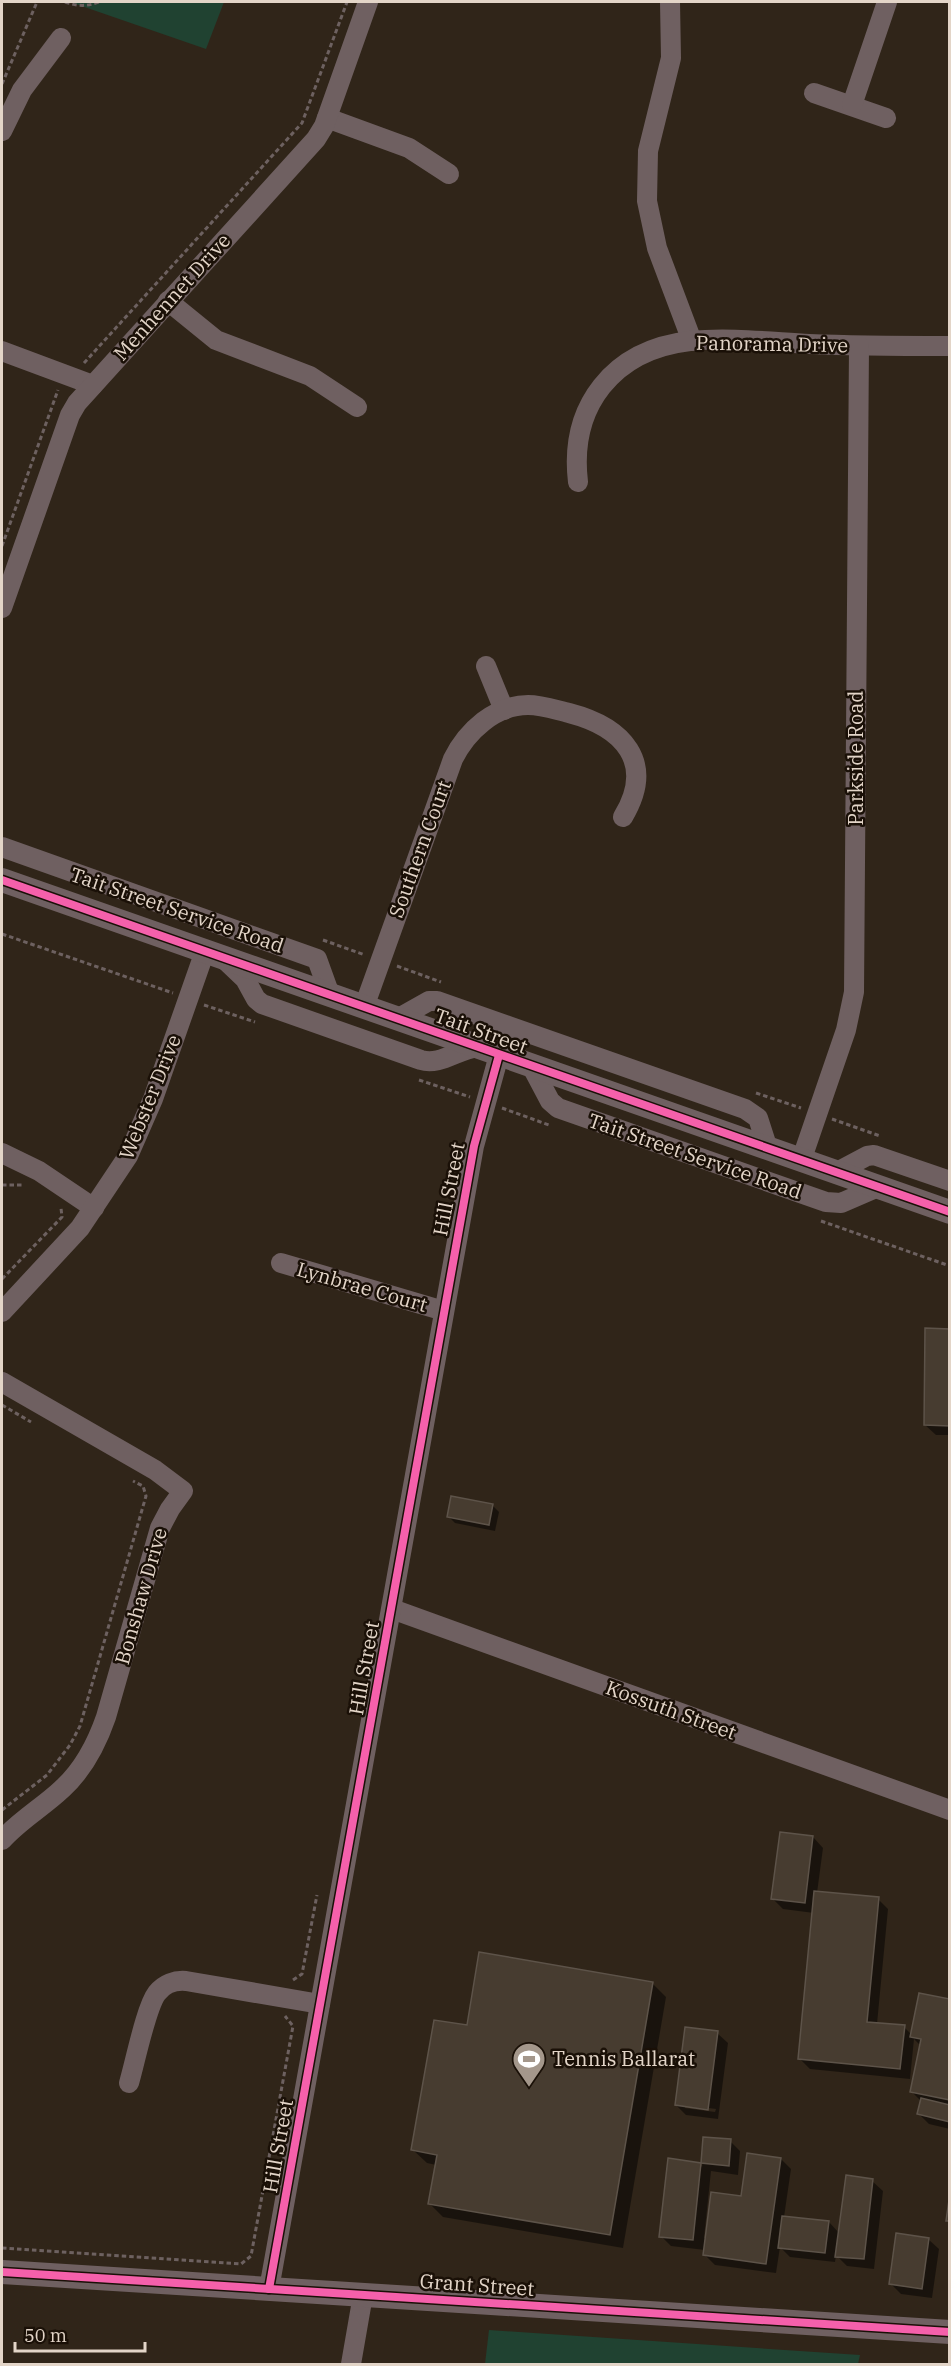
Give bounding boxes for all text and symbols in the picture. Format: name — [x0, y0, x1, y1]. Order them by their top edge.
street label: Menhennet Drive — [107, 227, 236, 366]
street label: Panorama Drive — [696, 329, 848, 358]
street label: Parkside Road — [842, 691, 869, 825]
street label: Southern Court — [382, 776, 457, 921]
street label: Tait Street Service Road — [67, 860, 288, 959]
street label: Tait Street — [431, 1001, 532, 1060]
street label: Webster Drive — [112, 1030, 187, 1163]
street label: Tait Street Service Road — [585, 1106, 806, 1205]
street label: Hill Street — [426, 1140, 471, 1238]
street label: Lynbrae Court — [294, 1255, 430, 1318]
street label: Bonshaw Drive — [108, 1524, 173, 1667]
street label: Hill Street — [342, 1619, 385, 1717]
street label: Kossuth Street — [602, 1673, 740, 1746]
sports icon: Tennis Ballarat — [511, 2041, 547, 2088]
place label: Tennis Ballarat — [552, 2045, 695, 2072]
street label: Hill Street — [256, 2097, 299, 2195]
street label: Grant Street — [419, 2267, 535, 2302]
scale bar — [15, 2315, 146, 2353]
text: 50 m — [24, 2324, 67, 2347]

